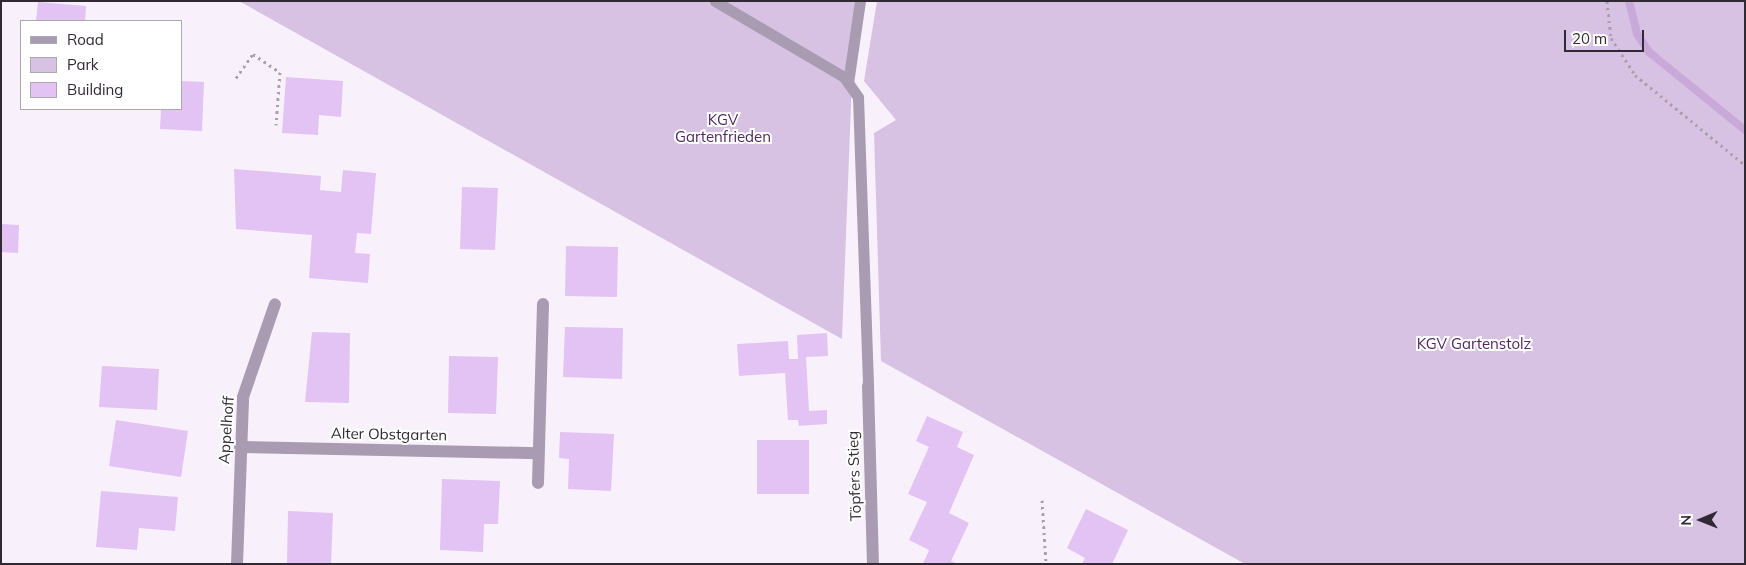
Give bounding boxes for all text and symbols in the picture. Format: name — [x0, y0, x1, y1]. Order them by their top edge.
legend — [20, 20, 182, 110]
scale bar — [1566, 20, 1646, 52]
text: 20 m — [1572, 29, 1607, 48]
text: Road — [67, 30, 104, 49]
text: Park — [67, 55, 99, 74]
text: Building — [67, 80, 123, 99]
park label: KGV Gartenfrieden — [675, 110, 771, 145]
park label: KGV Gartenstolz — [1417, 335, 1531, 353]
street label: Appelhoff — [215, 395, 237, 465]
street label: Alter Obstgarten — [331, 424, 447, 444]
street label: Töpfers Stieg — [843, 430, 865, 522]
north arrow — [1676, 495, 1726, 545]
text: N — [1677, 515, 1695, 526]

